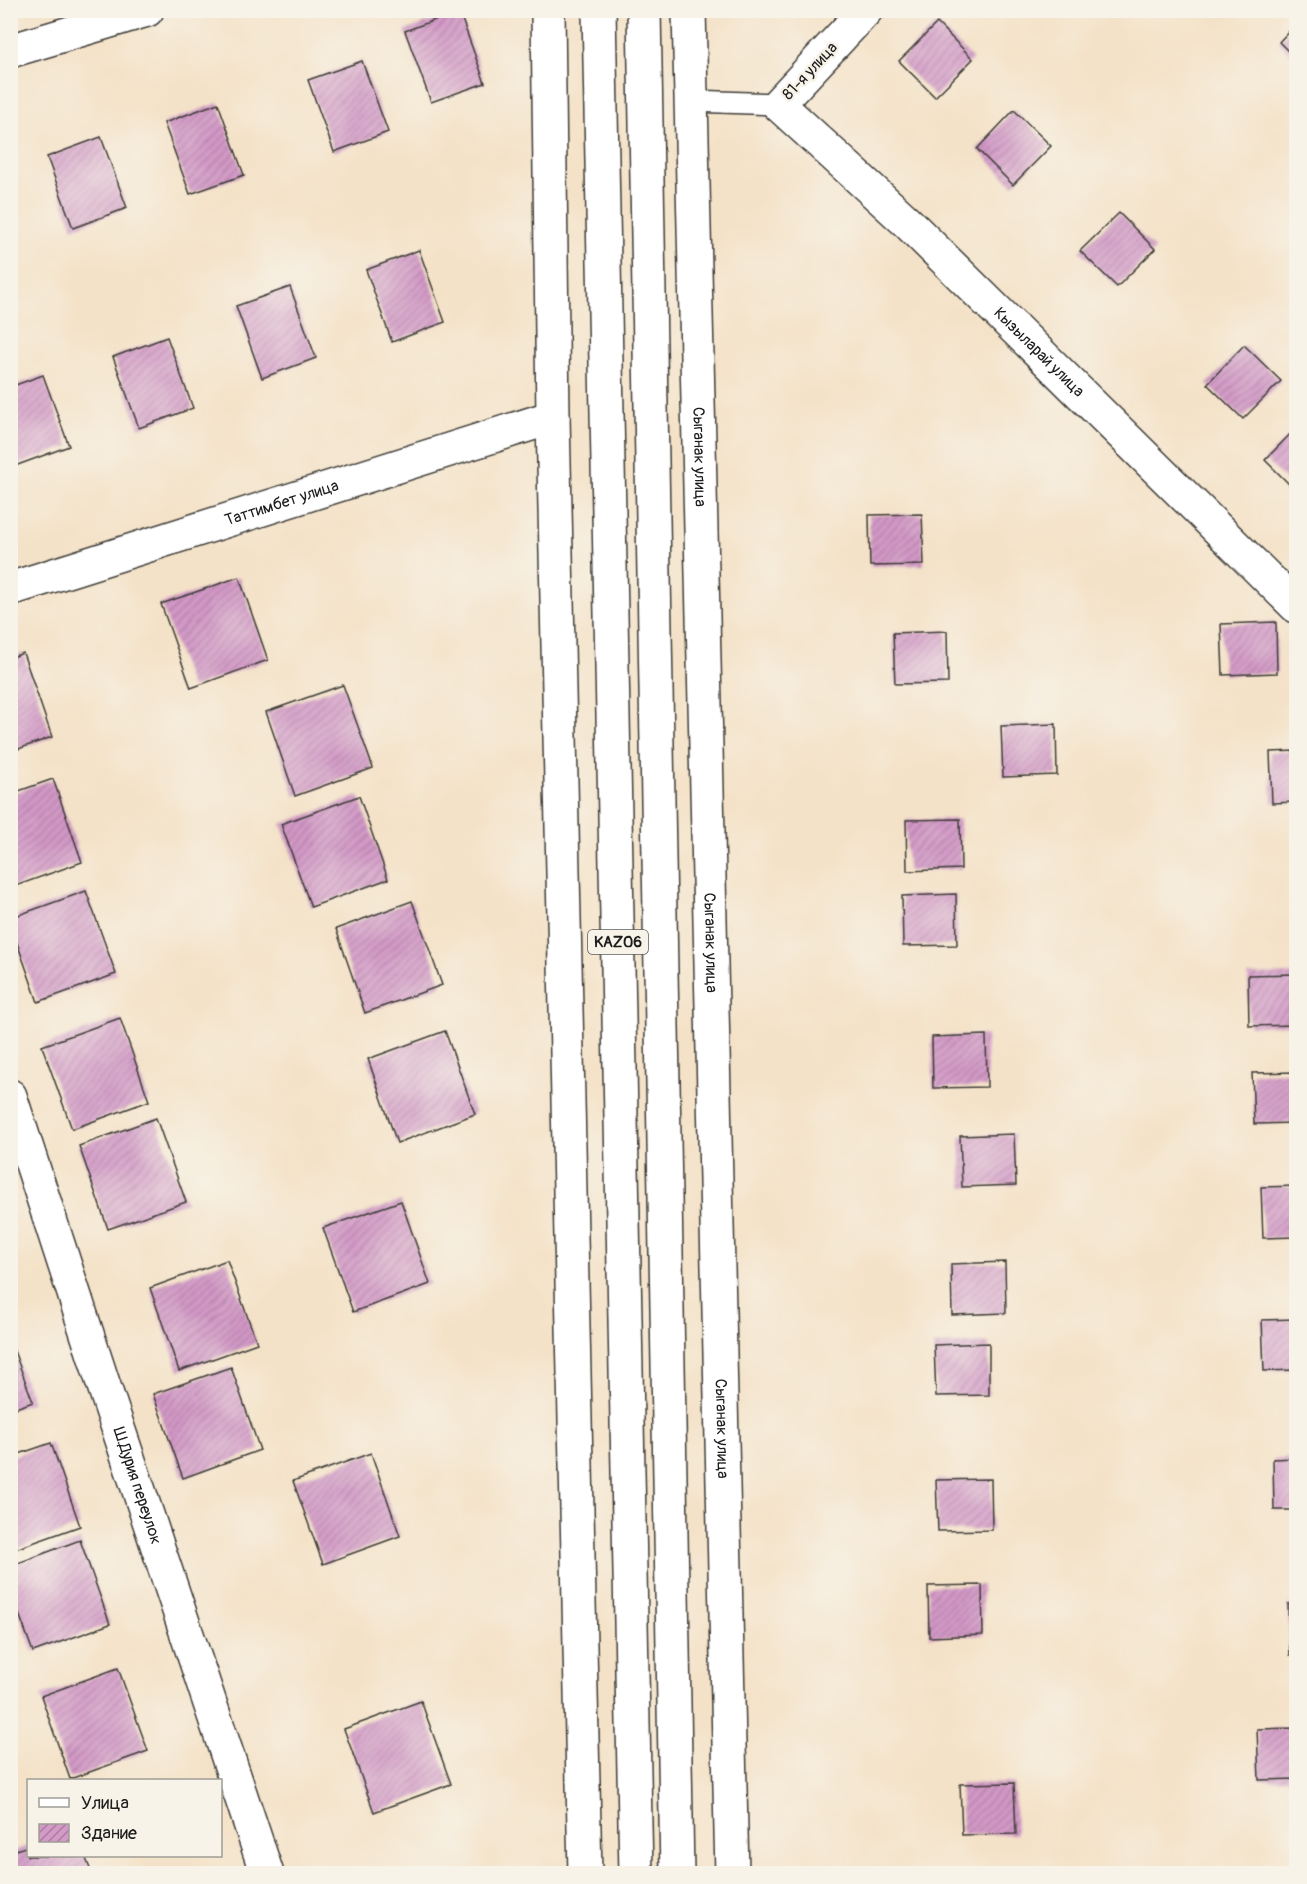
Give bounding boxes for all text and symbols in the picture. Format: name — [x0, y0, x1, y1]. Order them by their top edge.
street label: 81-я улица — [778, 38, 842, 104]
street label: Кызыларай улица — [989, 303, 1088, 401]
street label: Сыганак улица — [688, 407, 710, 507]
street label: Таттимбет улица — [222, 476, 341, 530]
street label: Сыганак улица — [699, 892, 722, 993]
road number: KАZ06 — [588, 930, 648, 954]
street label: Сыганак улица — [711, 1378, 733, 1479]
street label: Ш.Дурия переулок — [108, 1425, 166, 1547]
legend — [27, 1779, 222, 1857]
text: Улица — [81, 1792, 129, 1815]
text: Здание — [81, 1822, 137, 1845]

